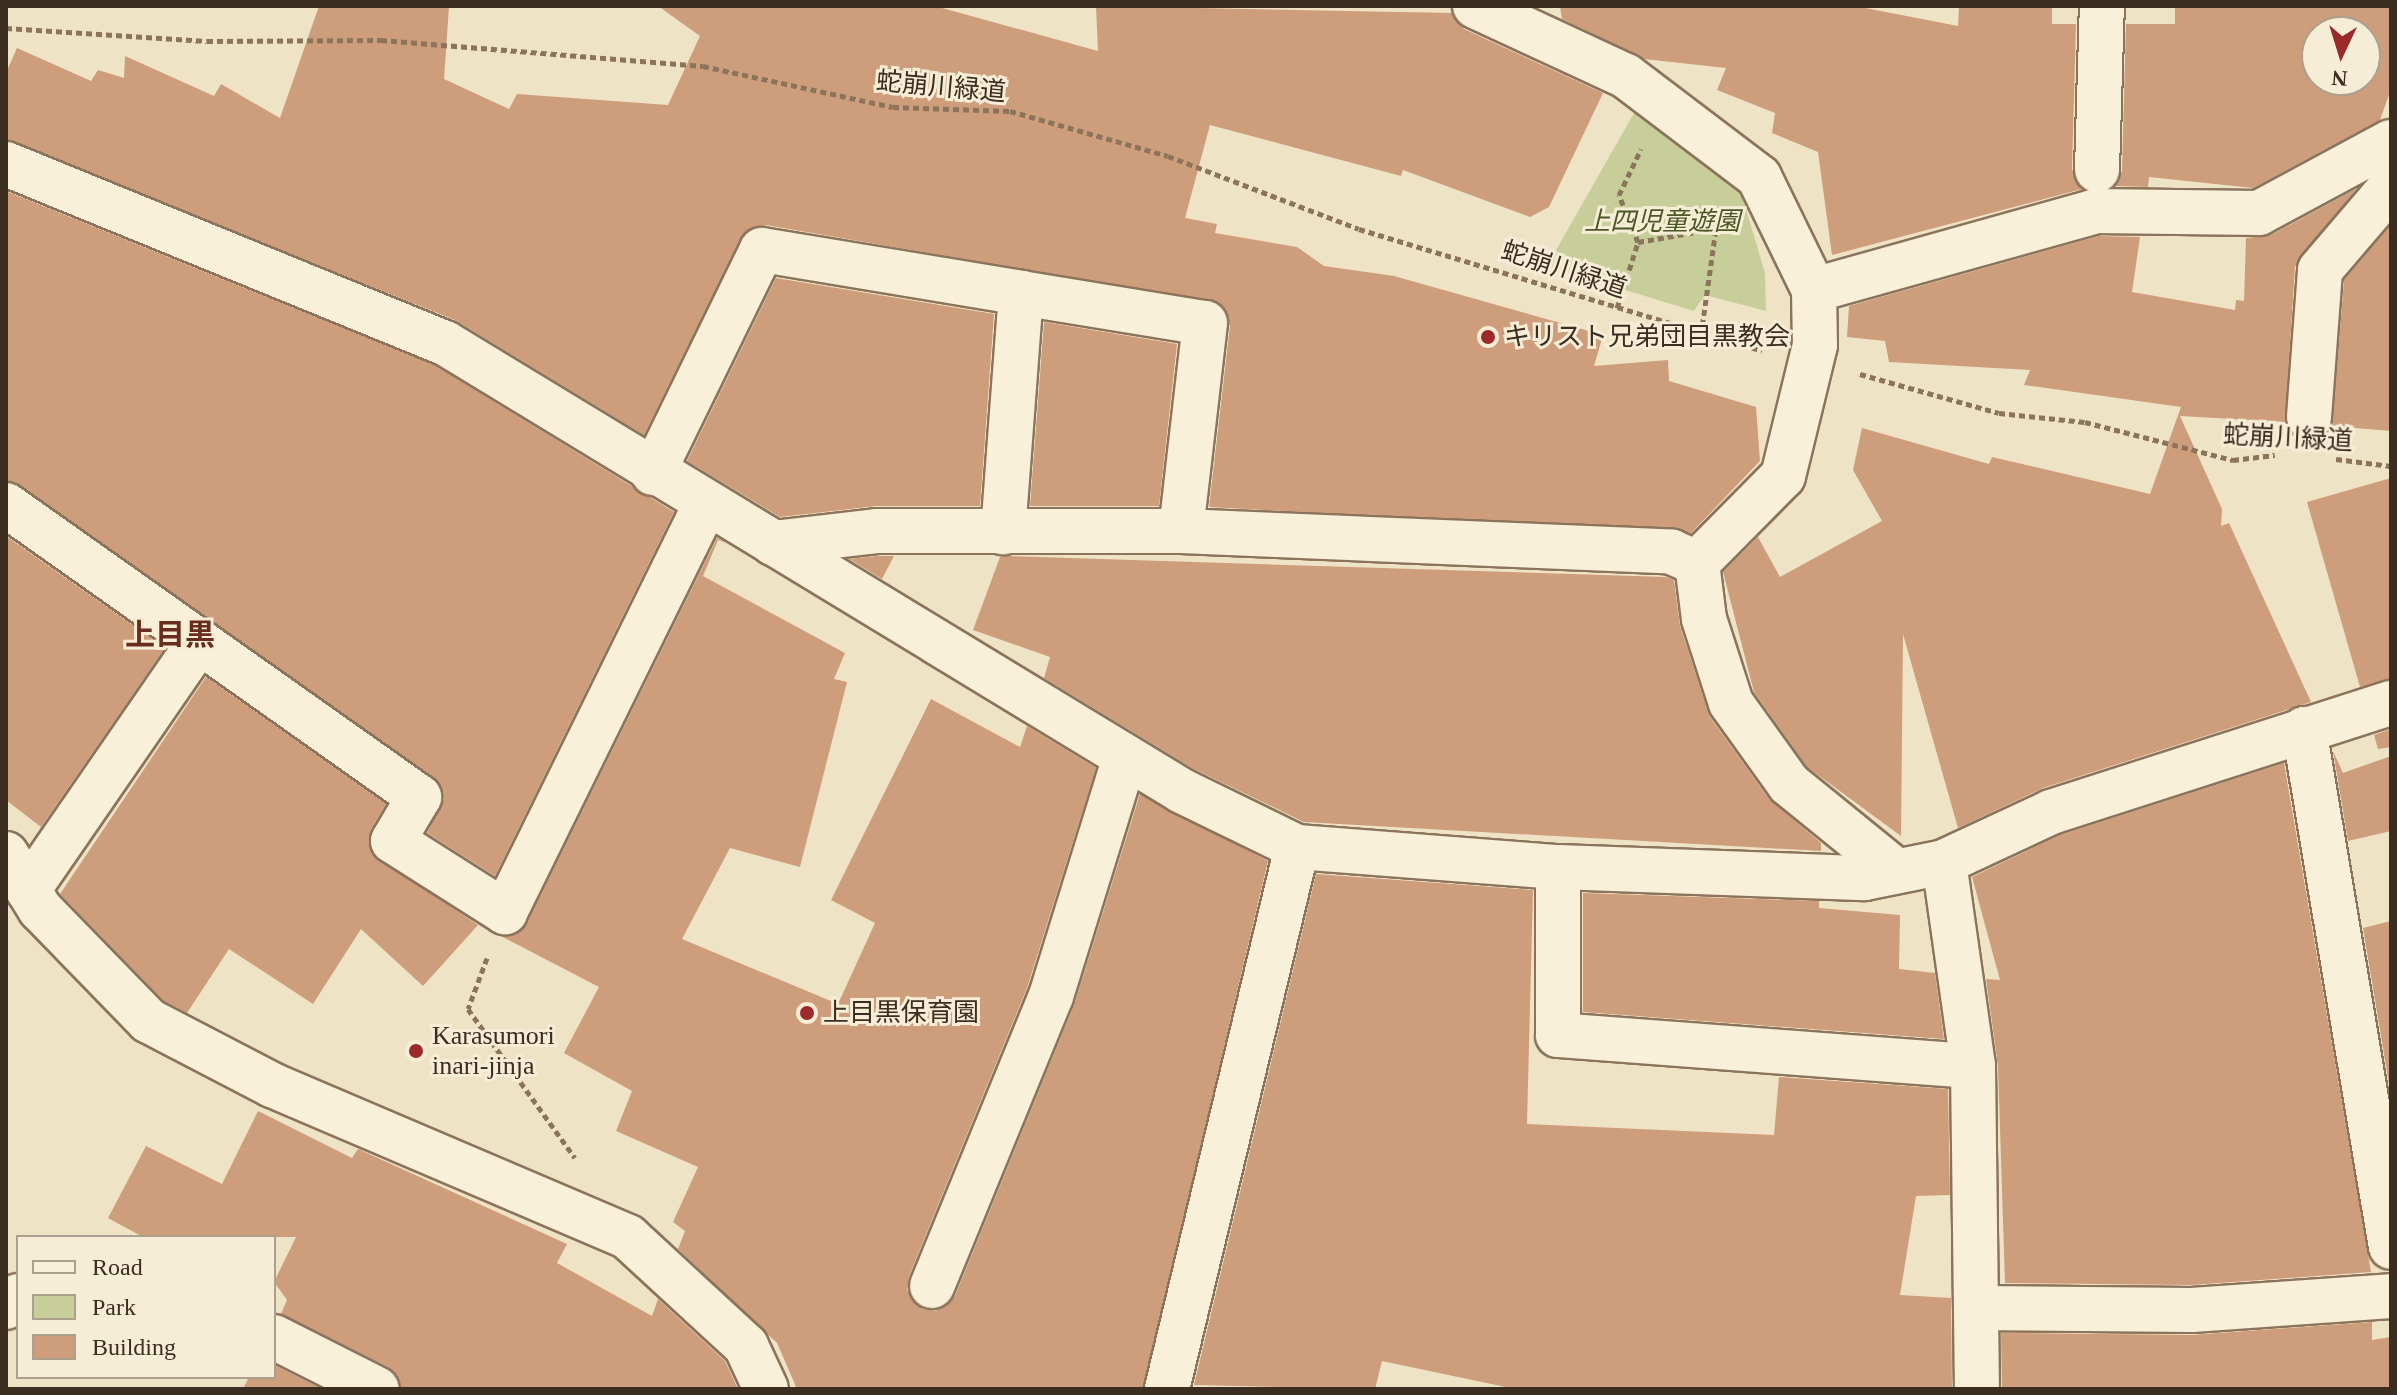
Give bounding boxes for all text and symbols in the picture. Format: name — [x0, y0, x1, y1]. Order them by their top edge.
north arrow — [2301, 16, 2381, 96]
text: N — [2331, 65, 2348, 91]
street label: 蛇崩川緑道 — [875, 66, 1007, 108]
park label: 上四児童遊園 — [1584, 206, 1740, 238]
street label: 蛇崩川緑道 — [1497, 235, 1631, 305]
place label: キリスト兄弟団目黒教会 — [1504, 321, 1790, 353]
marker: キリスト兄弟団目黒教会 — [1479, 328, 1497, 346]
street label: 蛇崩川緑道 — [2222, 419, 2354, 457]
district label: 上目黒 — [125, 617, 215, 653]
place label: 上目黒保育園 — [823, 997, 979, 1029]
marker: 上目黒保育園 — [798, 1004, 816, 1022]
place label: Karasumori inari-jinja — [432, 1020, 555, 1082]
marker: Karasumori inari-jinja — [407, 1042, 425, 1060]
legend — [16, 1235, 276, 1379]
text: Road — [92, 1254, 143, 1280]
text: Park — [92, 1294, 136, 1320]
text: Building — [92, 1334, 176, 1360]

